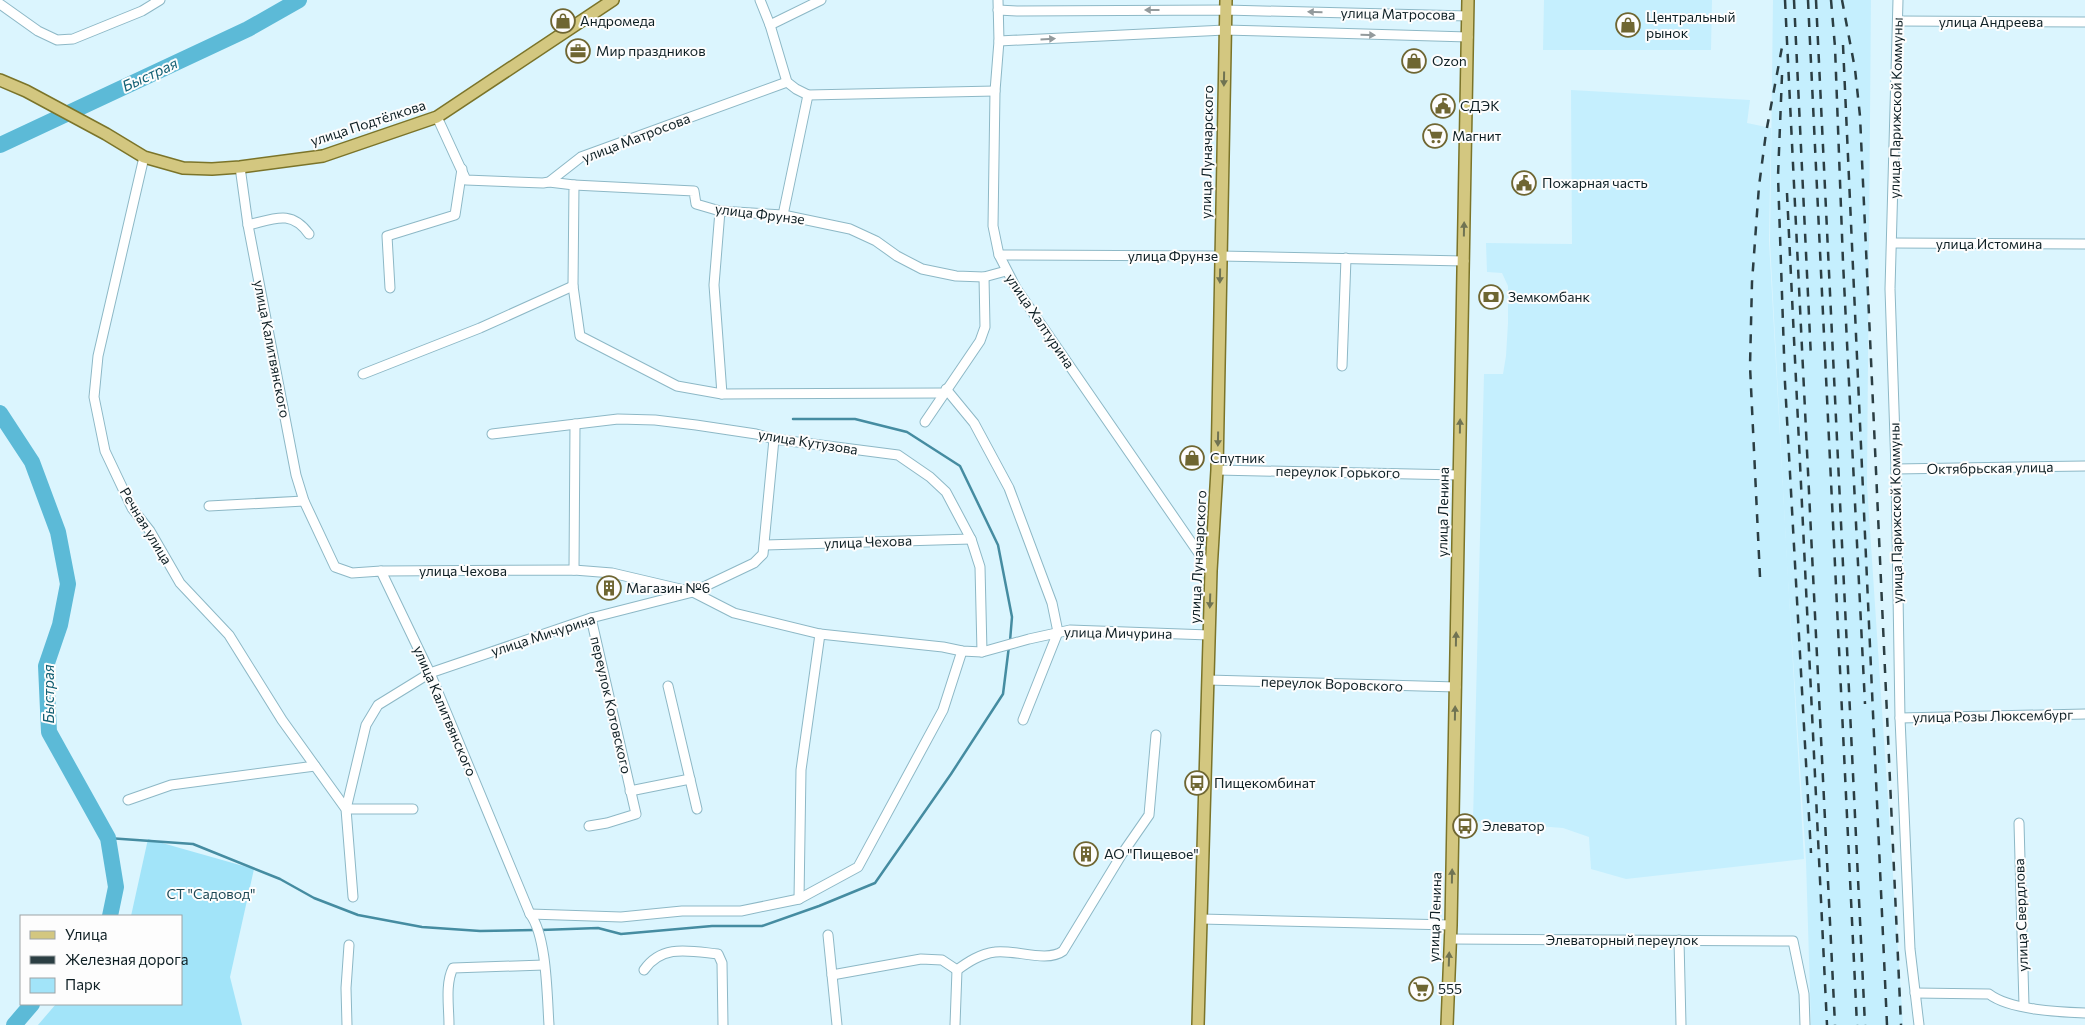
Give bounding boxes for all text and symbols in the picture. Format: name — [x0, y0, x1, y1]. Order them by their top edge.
street label: улица Матросова — [1341, 4, 1455, 23]
one-way arrow — [1144, 6, 1160, 14]
shop icon: Андромеда — [550, 8, 576, 34]
one-way arrow — [1306, 8, 1322, 16]
place label: Центральный рынок — [1646, 8, 1736, 41]
place label: Андромеда — [580, 12, 655, 29]
shop icon: Центральный рынок — [1615, 12, 1641, 38]
street label: улица Андреева — [1939, 13, 2043, 30]
street label: улица Парижской Коммуны — [1885, 17, 1906, 199]
one-way arrow — [1360, 31, 1376, 39]
one-way arrow — [1040, 35, 1056, 43]
office icon: Мир праздников — [565, 38, 591, 64]
place label: Мир праздников — [596, 42, 706, 59]
shop icon: Ozon — [1401, 48, 1427, 74]
place label: Ozon — [1432, 52, 1467, 69]
water label: Быстрая — [119, 53, 180, 95]
one-way arrow — [1220, 71, 1228, 87]
street label: улица Луначарского — [1197, 85, 1216, 219]
public building icon: СДЭК — [1430, 93, 1456, 119]
street label: улица Подтёлкова — [308, 96, 428, 149]
place label: СДЭК — [1460, 97, 1500, 114]
street label: улица Матросова — [579, 109, 692, 166]
supermarket icon: Магнит — [1422, 123, 1448, 149]
place label: Магнит — [1452, 127, 1502, 144]
public building icon: Пожарная часть — [1511, 170, 1537, 196]
place label: Пожарная часть — [1542, 174, 1648, 191]
street label: улица Фрунзе — [714, 200, 806, 227]
one-way arrow — [1461, 221, 1469, 237]
street label: улица Истомина — [1936, 235, 2042, 252]
street label: улица Фрунзе — [1128, 247, 1218, 264]
one-way arrow — [1215, 269, 1223, 285]
street label: улица Халтурина — [1002, 270, 1079, 372]
street label: улица Калитвянского — [251, 279, 294, 419]
bank icon: Земкомбанк — [1478, 284, 1504, 310]
place label: Земкомбанк — [1508, 288, 1591, 305]
one-way arrow — [1456, 418, 1464, 434]
street label: улица Парижской Коммуны — [1885, 422, 1906, 604]
street label: улица Кутузова — [757, 425, 859, 458]
one-way arrow — [1213, 431, 1221, 447]
shop icon: Спутник — [1179, 445, 1205, 471]
place label: Спутник — [1210, 449, 1265, 466]
street label: Октябрьская улица — [1926, 458, 2054, 477]
street label: переулок Горького — [1276, 462, 1400, 481]
street label: улица Ленина — [1433, 467, 1452, 557]
street label: Речная улица — [117, 484, 176, 567]
street label: улица Луначарского — [1186, 490, 1209, 624]
street label: улица Чехова — [824, 531, 912, 552]
street label: улица Чехова — [419, 562, 507, 579]
building icon: Магазин №6 — [596, 575, 622, 601]
place label: Магазин №6 — [626, 579, 710, 596]
one-way arrow — [1206, 593, 1214, 609]
street label: улица Мичурина — [489, 610, 597, 659]
street label: улица Мичурина — [1064, 623, 1172, 642]
one-way arrow — [1452, 630, 1460, 646]
street label: переулок Котовского — [587, 635, 636, 775]
street label: улица Калитвянского — [410, 643, 481, 779]
water label: Быстрая — [39, 664, 57, 724]
street label: переулок Воровского — [1261, 673, 1403, 694]
one-way arrow — [1451, 705, 1459, 721]
street label: улица Розы Люксембург — [1912, 706, 2073, 725]
bus stop icon: Пищекомбинат — [1184, 770, 1210, 796]
place label: Пищекомбинат — [1214, 774, 1316, 791]
bus stop icon: Элеватор — [1452, 813, 1478, 839]
place label: Элеватор — [1482, 817, 1545, 834]
building icon: АО "Пищевое" — [1073, 841, 1099, 867]
place label: АО "Пищевое" — [1104, 845, 1199, 862]
street label: улица Свердлова — [2010, 858, 2031, 972]
one-way arrow — [1448, 868, 1456, 884]
street label: улица Ленина — [1424, 872, 1445, 962]
park label: СТ "Садовод" — [167, 885, 255, 902]
legend — [20, 915, 182, 1005]
text: Улица — [65, 925, 107, 943]
street label: Элеваторный переулок — [1546, 931, 1699, 948]
text: Железная дорога — [65, 950, 189, 968]
one-way arrow — [1446, 951, 1454, 967]
text: Парк — [65, 975, 101, 993]
supermarket icon: 555 — [1408, 976, 1434, 1002]
place label: 555 — [1438, 980, 1462, 997]

